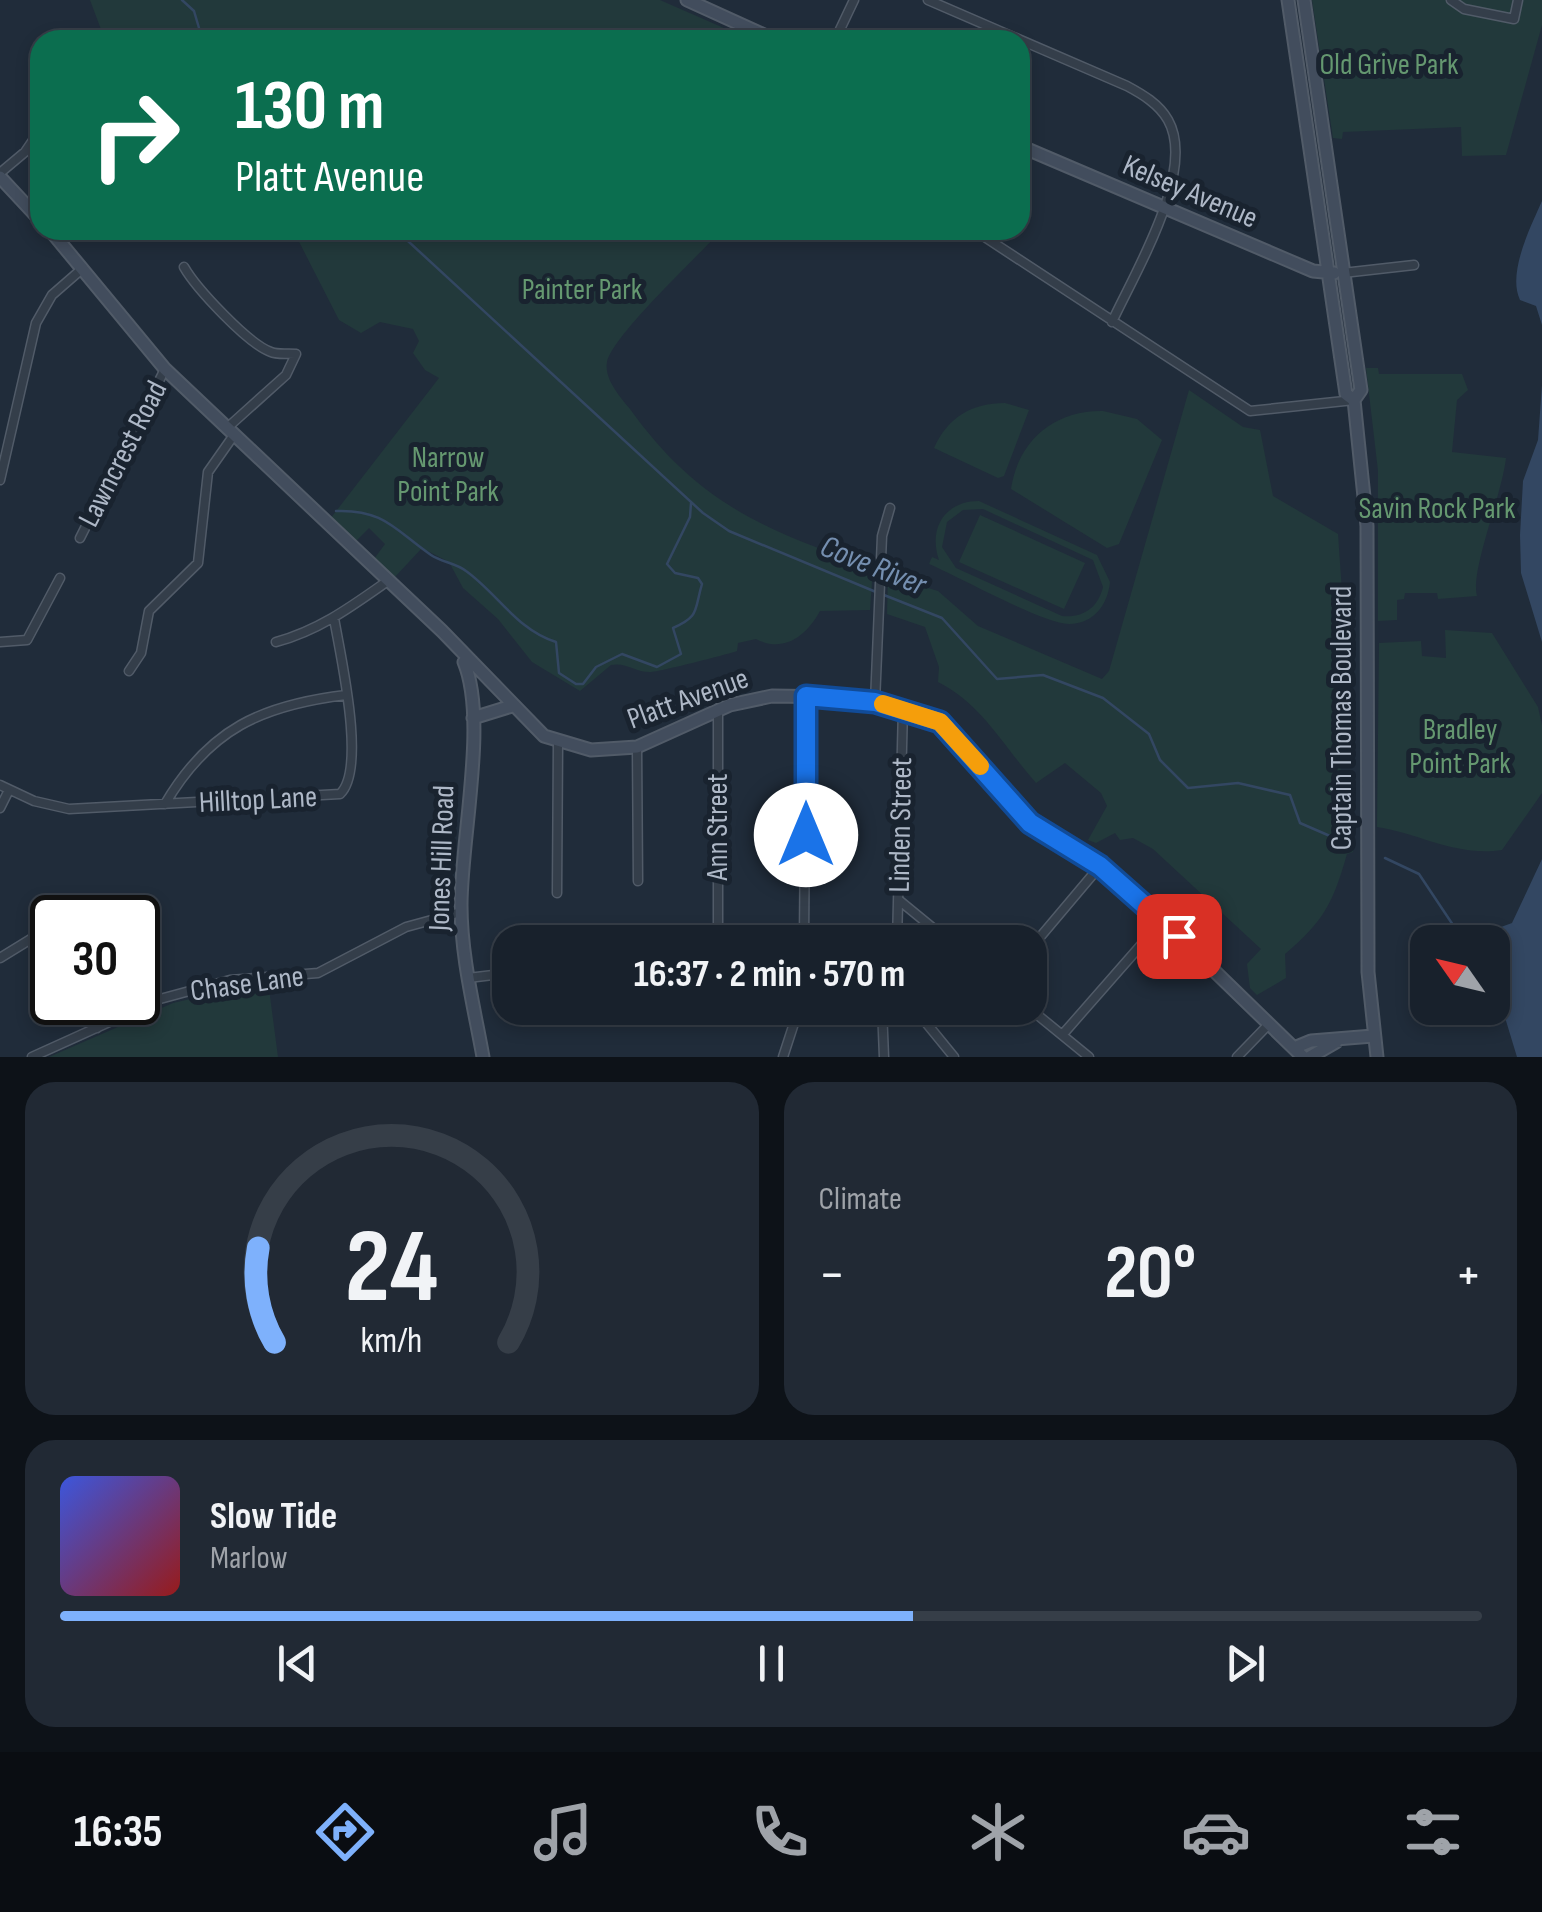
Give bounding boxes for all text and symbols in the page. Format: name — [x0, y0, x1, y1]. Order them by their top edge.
park label: Old Grive Park — [1320, 47, 1459, 83]
text: 130 m — [235, 65, 384, 149]
icon: right — [70, 70, 200, 200]
street label: Kelsey Avenue — [1117, 147, 1263, 237]
text: Platt Avenue — [235, 150, 424, 205]
park label: Painter Park — [522, 272, 643, 308]
street label: Lawncrest Road — [71, 375, 175, 533]
park label: Narrow Point Park — [397, 440, 499, 510]
park label: Savin Rock Park — [1358, 491, 1516, 527]
water label: Cove River — [814, 527, 932, 605]
street label: Captain Thomas Boulevard — [1324, 586, 1360, 850]
street label: Platt Avenue — [623, 661, 753, 737]
park label: Bradley Point Park — [1409, 712, 1511, 782]
street label: Linden Street — [882, 757, 920, 893]
street label: Ann Street — [700, 773, 736, 882]
street label: Hilltop Lane — [198, 779, 318, 821]
position arrow — [754, 783, 858, 887]
street label: Jones Hill Road — [421, 785, 463, 932]
pin — [1137, 894, 1222, 979]
speed limit sign: 30 — [30, 895, 160, 1025]
icon: arrive — [1152, 909, 1207, 964]
north arrow — [1410, 925, 1510, 1025]
map controls — [1410, 925, 1510, 1025]
text: 16:37 · 2 min · 570 m — [634, 952, 905, 997]
street label: Chase Lane — [188, 958, 306, 1010]
text: Climate — [819, 1180, 902, 1219]
text: 24 — [345, 1206, 439, 1331]
text: 20° — [1104, 1229, 1196, 1320]
text: − — [819, 1242, 845, 1309]
text: + — [1455, 1242, 1482, 1309]
text: km/h — [361, 1320, 423, 1363]
text: Slow Tide — [210, 1494, 337, 1539]
text: Marlow — [210, 1539, 288, 1578]
icon: previous — [270, 1636, 325, 1691]
icon: pause — [744, 1636, 799, 1691]
icon: next — [1218, 1636, 1273, 1691]
icon: directions — [310, 1797, 380, 1867]
icon: music — [528, 1797, 598, 1867]
icon: phone — [745, 1797, 815, 1867]
icon: climate — [963, 1797, 1033, 1867]
icon: car — [1181, 1797, 1251, 1867]
icon: filters — [1398, 1797, 1468, 1867]
text: 16:35 — [74, 1805, 163, 1860]

